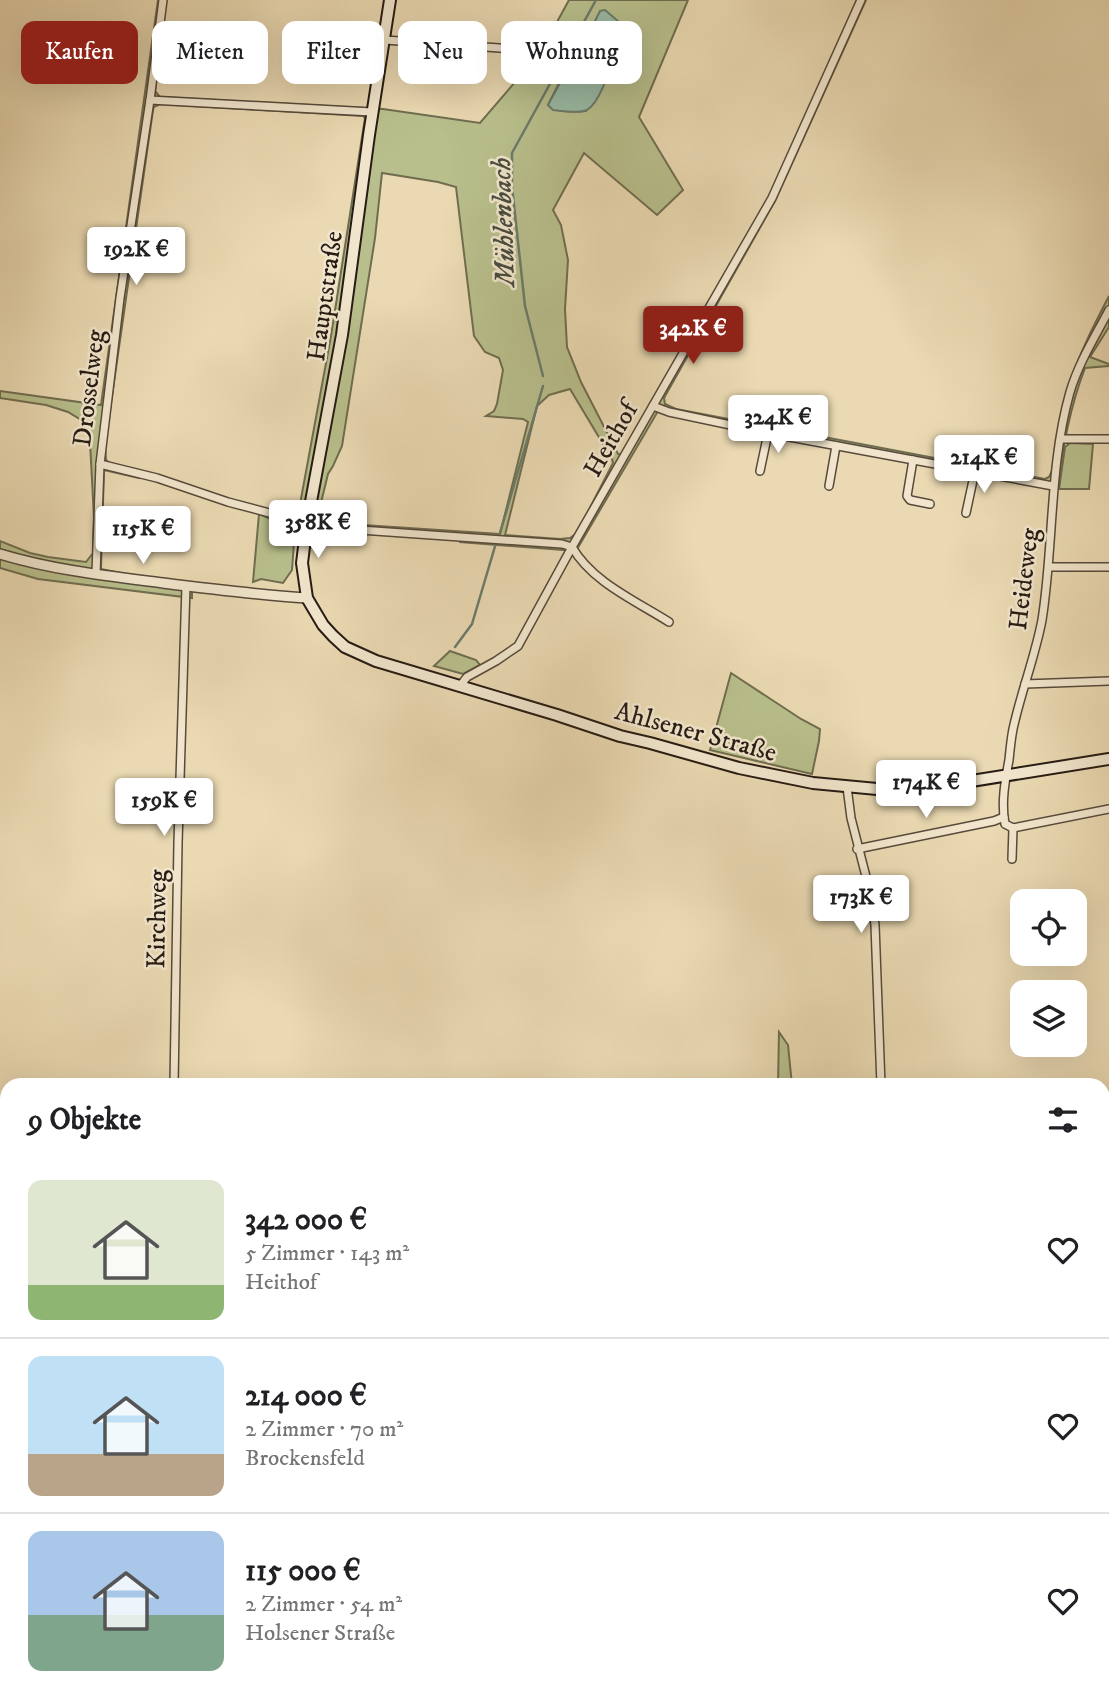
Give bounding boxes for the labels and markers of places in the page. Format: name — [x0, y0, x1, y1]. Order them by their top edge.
pin: 192K € — [79, 228, 193, 287]
pin: 342K € — [636, 306, 750, 366]
pin: 324K € — [721, 396, 835, 455]
pin: 214K € — [927, 435, 1041, 495]
pin: 358K € — [261, 500, 375, 560]
pin: 115K € — [86, 506, 200, 566]
pin: 174K € — [869, 760, 983, 820]
pin: 159K € — [107, 778, 221, 838]
pin: 173K € — [804, 876, 918, 935]

